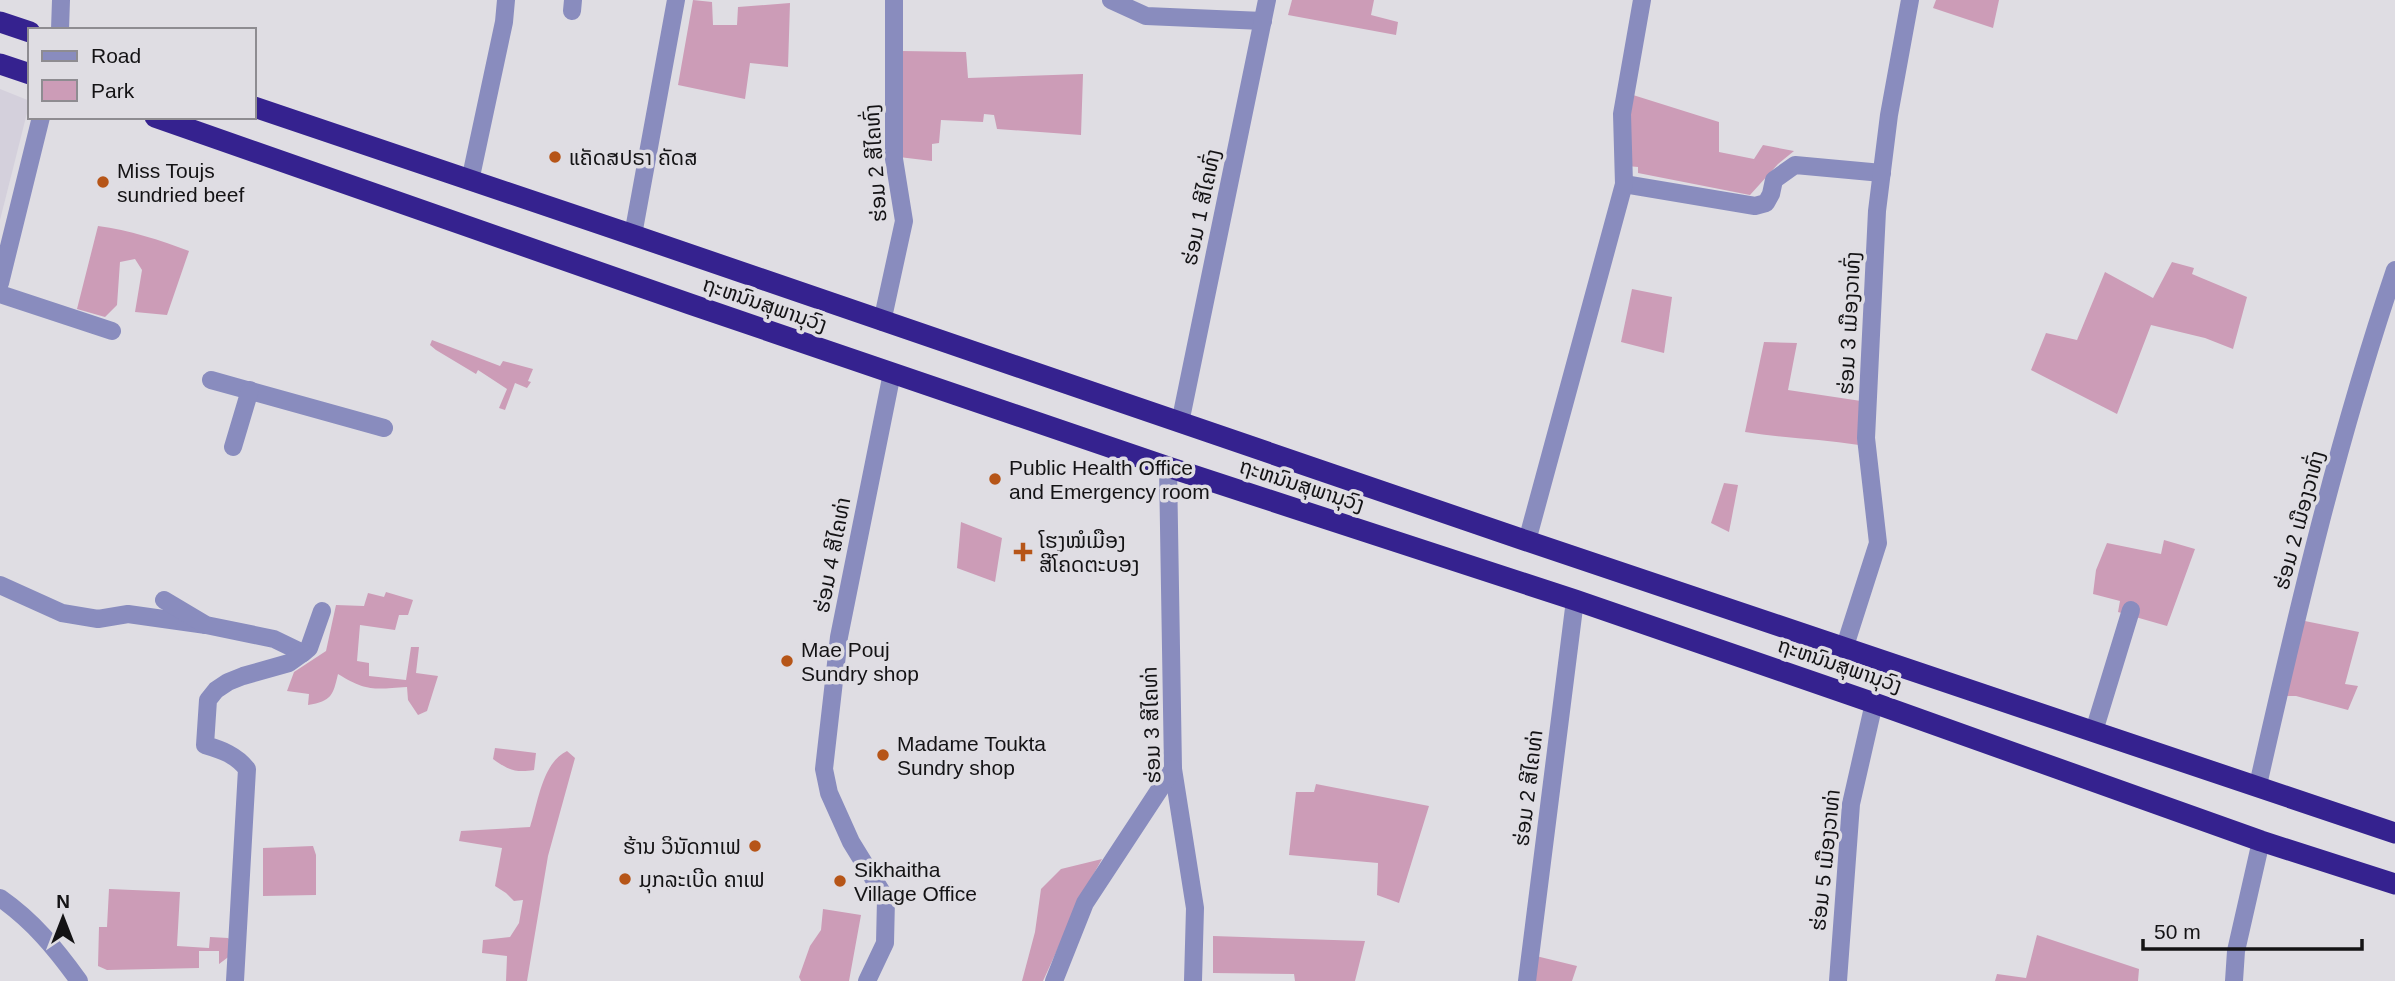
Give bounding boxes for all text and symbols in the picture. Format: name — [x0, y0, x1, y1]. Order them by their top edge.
legend — [28, 28, 256, 119]
text: Road — [91, 44, 141, 67]
text: Park — [91, 79, 135, 102]
street label: ຮ່ອມ 2 ສີໄຄທົ່ງ — [857, 103, 891, 223]
place label: ແຄັດສປຣາ ຄັດສ — [569, 146, 697, 169]
street label: ຮ່ອມ 1 ສີໄຄທົ່ງ — [1175, 146, 1225, 267]
marker: ແຄັດສປຣາ ຄັດສ — [547, 149, 563, 165]
place label: Miss Toujs sundried beef — [117, 159, 244, 206]
marker: Miss Toujs sundried beef — [95, 174, 111, 190]
street label: ຮ່ອມ 3 ເມືອງວາທົ່ງ — [1831, 251, 1864, 395]
street label: ຖະຫນົນສຸພານຸວົງ — [699, 272, 830, 339]
street label: ຮ່ອມ 2 ເມືອງວາທົ່ງ — [2267, 447, 2329, 592]
street label: ຖະຫນົນສຸພານຸວົງ — [1236, 454, 1368, 519]
place label: Public Health Office and Emergency room — [1009, 456, 1210, 503]
marker: Public Health Office and Emergency room — [987, 471, 1003, 487]
street label: ຮ່ອມ 4 ສີໄຄທ່າ — [809, 495, 854, 615]
place label: ໂຮງໝໍເມືອງ ສີໂຄດຕະບອງ — [1038, 528, 1140, 576]
marker: ໂຮງໝໍເມືອງ ສີໂຄດຕະບອງ — [1013, 542, 1033, 562]
street label: ຖະຫນົນສຸພານຸວົງ — [1774, 633, 1905, 700]
place label: Mae Pouj Sundry shop — [801, 638, 919, 685]
marker: Mae Pouj Sundry shop — [779, 653, 795, 669]
street label: ຮ່ອມ 3 ສີໄຄທ່າ — [1136, 666, 1165, 784]
street label: ຮ່ອມ 2 ສີໄຄທ່າ — [1508, 728, 1547, 848]
place label: Madame Toukta Sundry shop — [897, 732, 1046, 779]
marker: Madame Toukta Sundry shop — [875, 747, 891, 763]
street label: ຮ່ອມ 5 ເມືອງວາທ່າ — [1805, 788, 1844, 932]
place label: ຮ້ານ ວິນັດກາເຟ — [623, 835, 741, 858]
marker: ຮ້ານ ວິນັດກາເຟ — [747, 838, 763, 854]
place label: Sikhaitha Village Office — [854, 858, 977, 905]
place label: ມຸກລະເບີດ ຄາເຟ — [639, 867, 765, 894]
marker: ມຸກລະເບີດ ຄາເຟ — [617, 871, 633, 887]
marker: Sikhaitha Village Office — [832, 873, 848, 889]
north arrow — [28, 883, 98, 953]
text: N — [56, 891, 70, 912]
scale bar — [2143, 908, 2362, 952]
text: 50 m — [2154, 920, 2201, 943]

